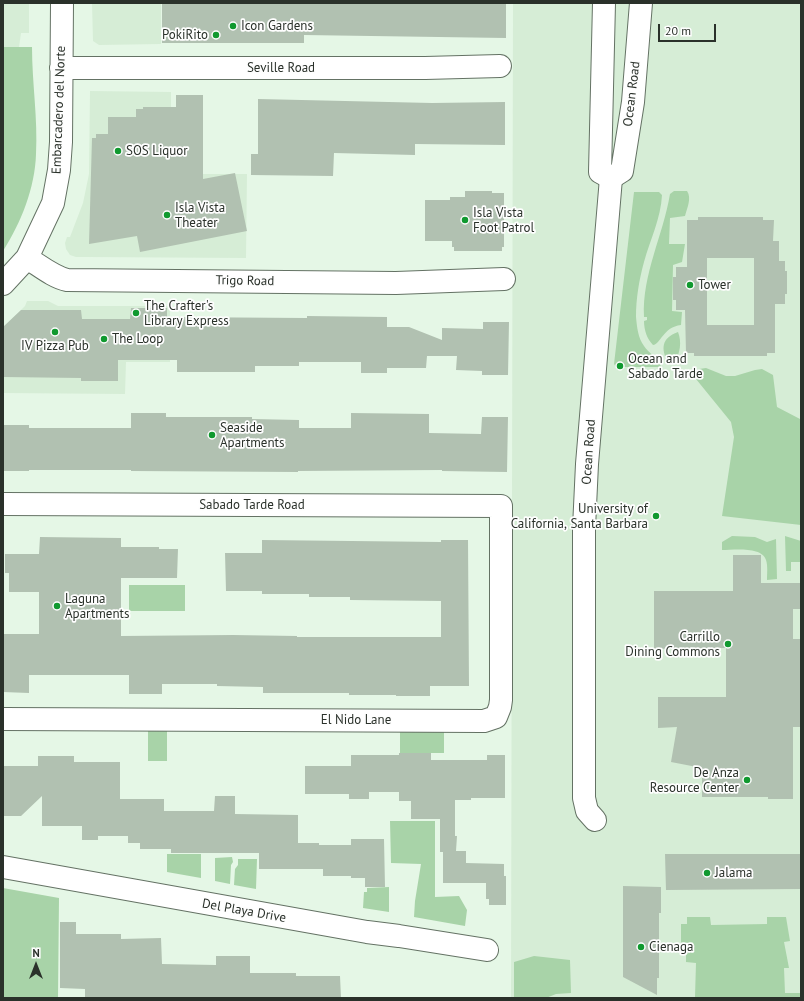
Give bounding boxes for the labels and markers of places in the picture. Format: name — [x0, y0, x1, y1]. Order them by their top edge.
place label: Icon Gardens — [241, 18, 313, 34]
marker: Icon Gardens — [228, 21, 238, 31]
place label: PokiRito — [162, 27, 208, 43]
marker: PokiRito — [211, 30, 221, 40]
place label: SOS Liquor — [126, 143, 188, 159]
marker: SOS Liquor — [113, 146, 123, 156]
place label: Isla Vista Theater — [175, 200, 225, 231]
place label: Isla Vista Foot Patrol — [473, 205, 534, 236]
marker: Isla Vista Theater — [162, 210, 172, 220]
marker: Isla Vista Foot Patrol — [460, 215, 470, 225]
place label: Tower — [698, 277, 731, 293]
marker: Tower — [685, 280, 695, 290]
place label: The Crafter's Library Express — [144, 298, 229, 329]
marker: The Crafter's Library Express — [131, 308, 141, 318]
marker: IV Pizza Pub — [50, 327, 60, 337]
place label: The Loop — [112, 331, 163, 347]
marker: The Loop — [99, 334, 109, 344]
place label: IV Pizza Pub — [21, 338, 89, 354]
place label: Ocean and Sabado Tarde — [628, 351, 703, 382]
marker: Ocean and Sabado Tarde — [615, 361, 625, 371]
place label: Seaside Apartments — [220, 420, 284, 451]
marker: Seaside Apartments — [207, 430, 217, 440]
place label: University of California, Santa Barbara — [511, 501, 648, 532]
marker: University of California, Santa Barbara — [651, 511, 661, 521]
place label: Laguna Apartments — [65, 591, 129, 622]
marker: Laguna Apartments — [52, 601, 62, 611]
place label: Carrillo Dining Commons — [625, 629, 720, 660]
marker: Carrillo Dining Commons — [723, 639, 733, 649]
place label: De Anza Resource Center — [650, 765, 739, 796]
marker: De Anza Resource Center — [742, 775, 752, 785]
place label: Jalama — [715, 865, 752, 881]
marker: Jalama — [702, 868, 712, 878]
place label: Cienaga — [649, 939, 693, 955]
marker: Cienaga — [636, 942, 646, 952]

